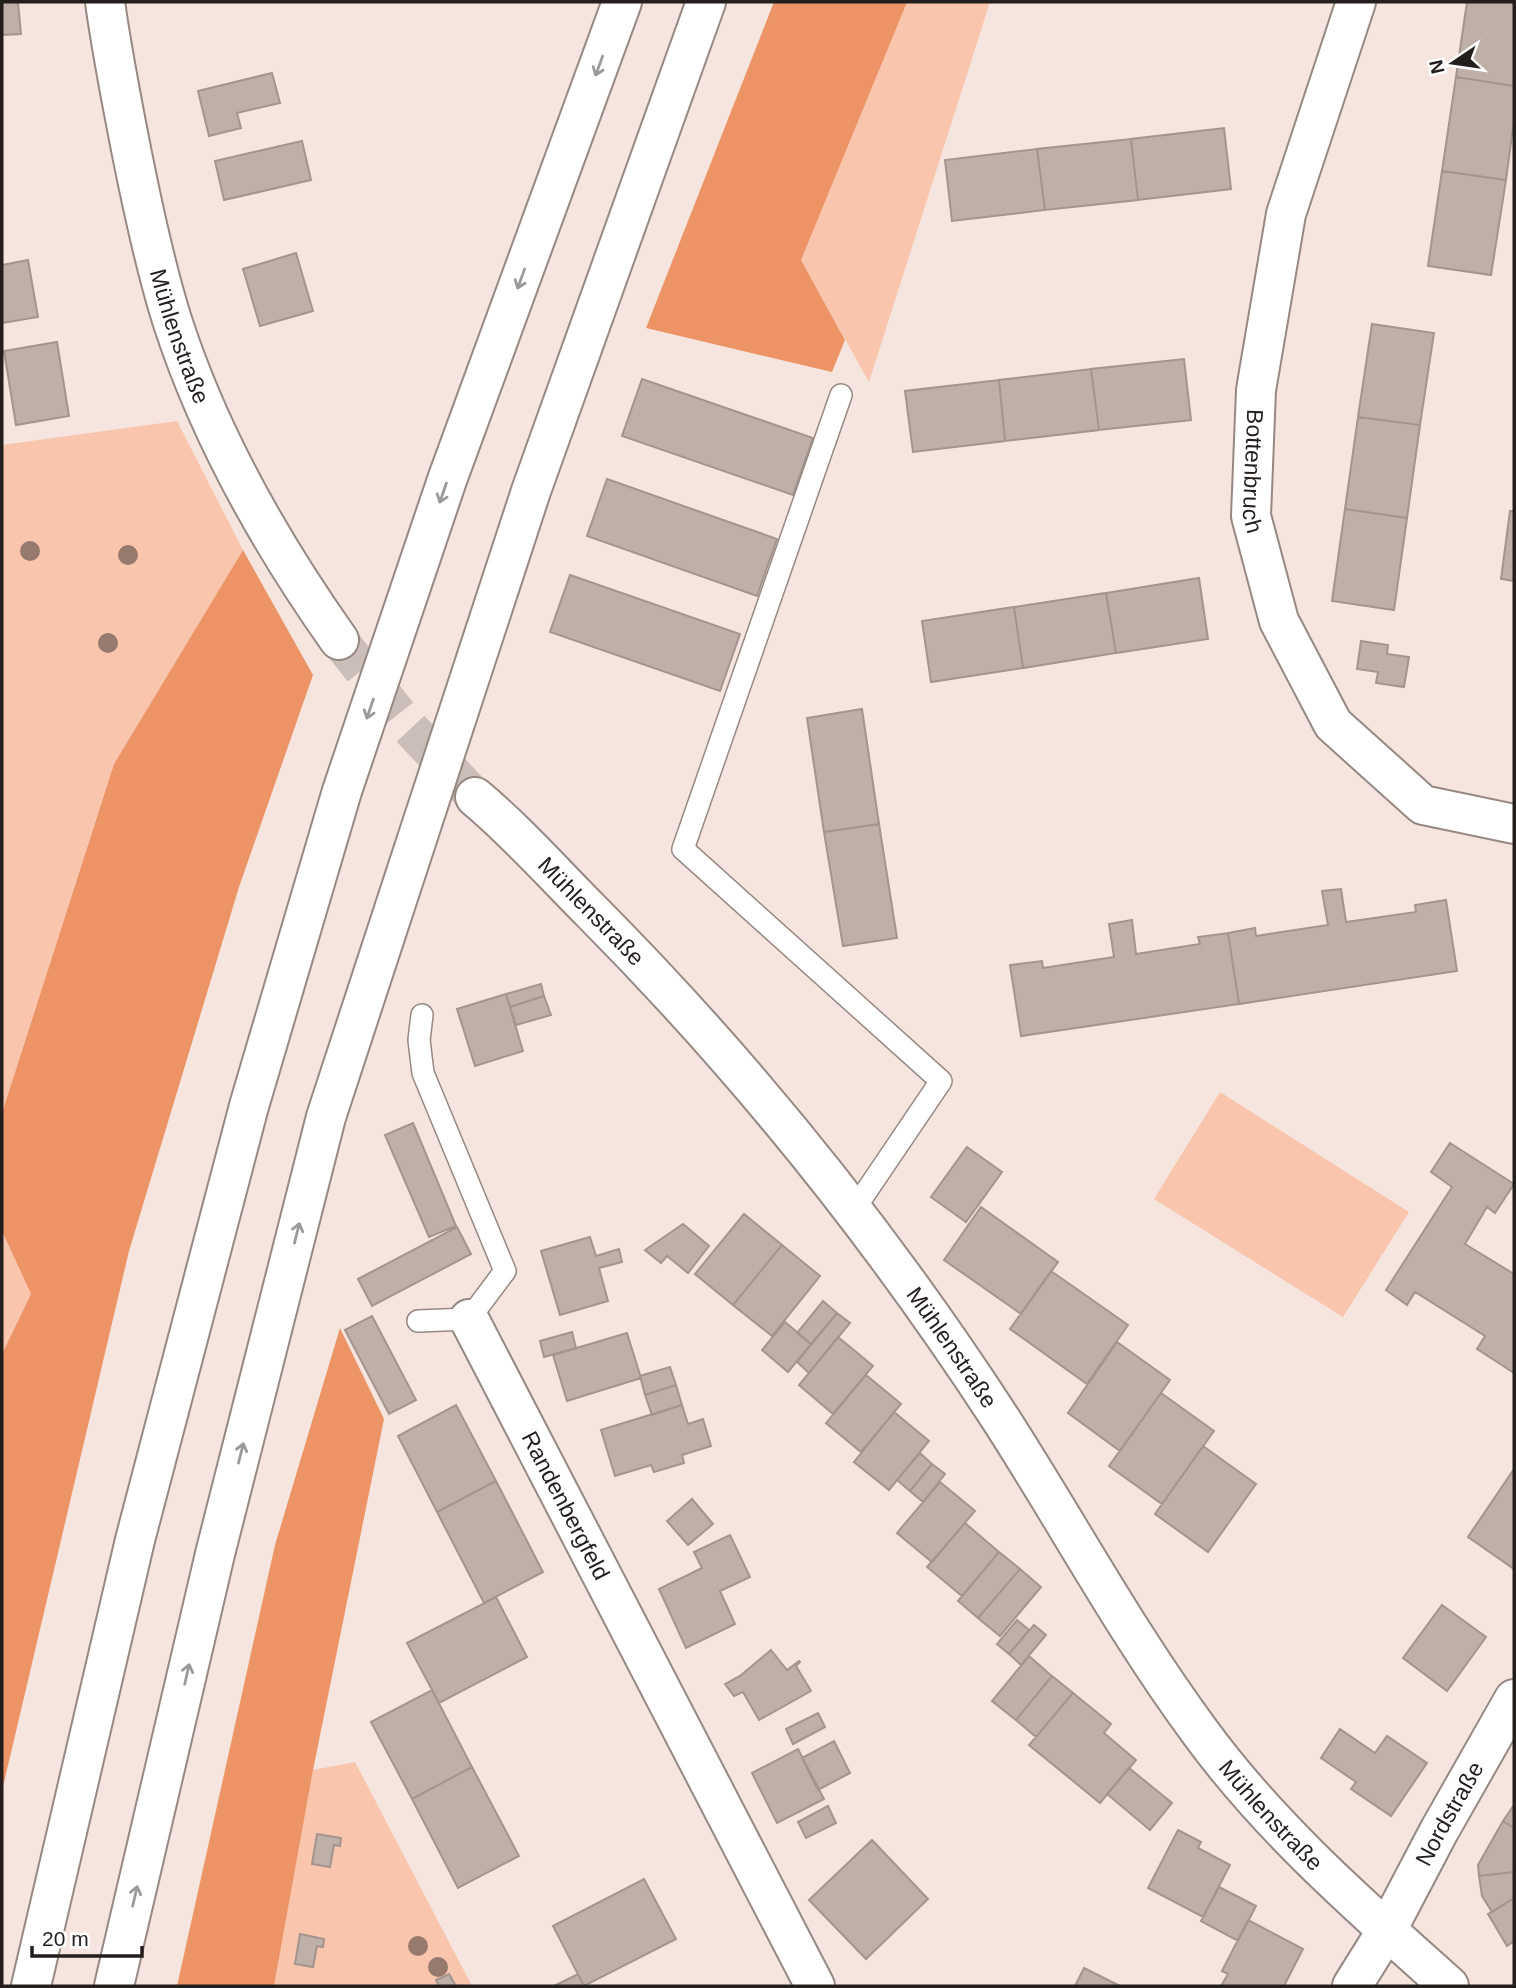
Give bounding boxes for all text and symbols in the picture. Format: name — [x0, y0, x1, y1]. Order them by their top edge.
north arrow — [1418, 28, 1488, 98]
one-way arrow — [592, 54, 604, 76]
text: N — [1425, 58, 1449, 76]
street label: Mühlenstraße — [145, 266, 215, 408]
one-way arrow — [513, 268, 526, 290]
street label: Bottenbruch — [1238, 409, 1268, 536]
one-way arrow — [435, 482, 448, 504]
one-way arrow — [363, 697, 375, 719]
street label: Mühlenstraße — [533, 852, 650, 971]
one-way arrow — [291, 1222, 304, 1245]
street label: Mühlenstraße — [901, 1282, 1003, 1413]
street label: Randenbergfeld — [516, 1427, 615, 1584]
one-way arrow — [235, 1443, 248, 1465]
one-way arrow — [181, 1664, 194, 1686]
street label: Mühlenstraße — [1214, 1755, 1328, 1876]
street label: Nordstraße — [1410, 1757, 1489, 1870]
one-way arrow — [129, 1885, 142, 1908]
scale bar — [32, 1914, 142, 1958]
text: 20 m — [42, 1927, 89, 1950]

